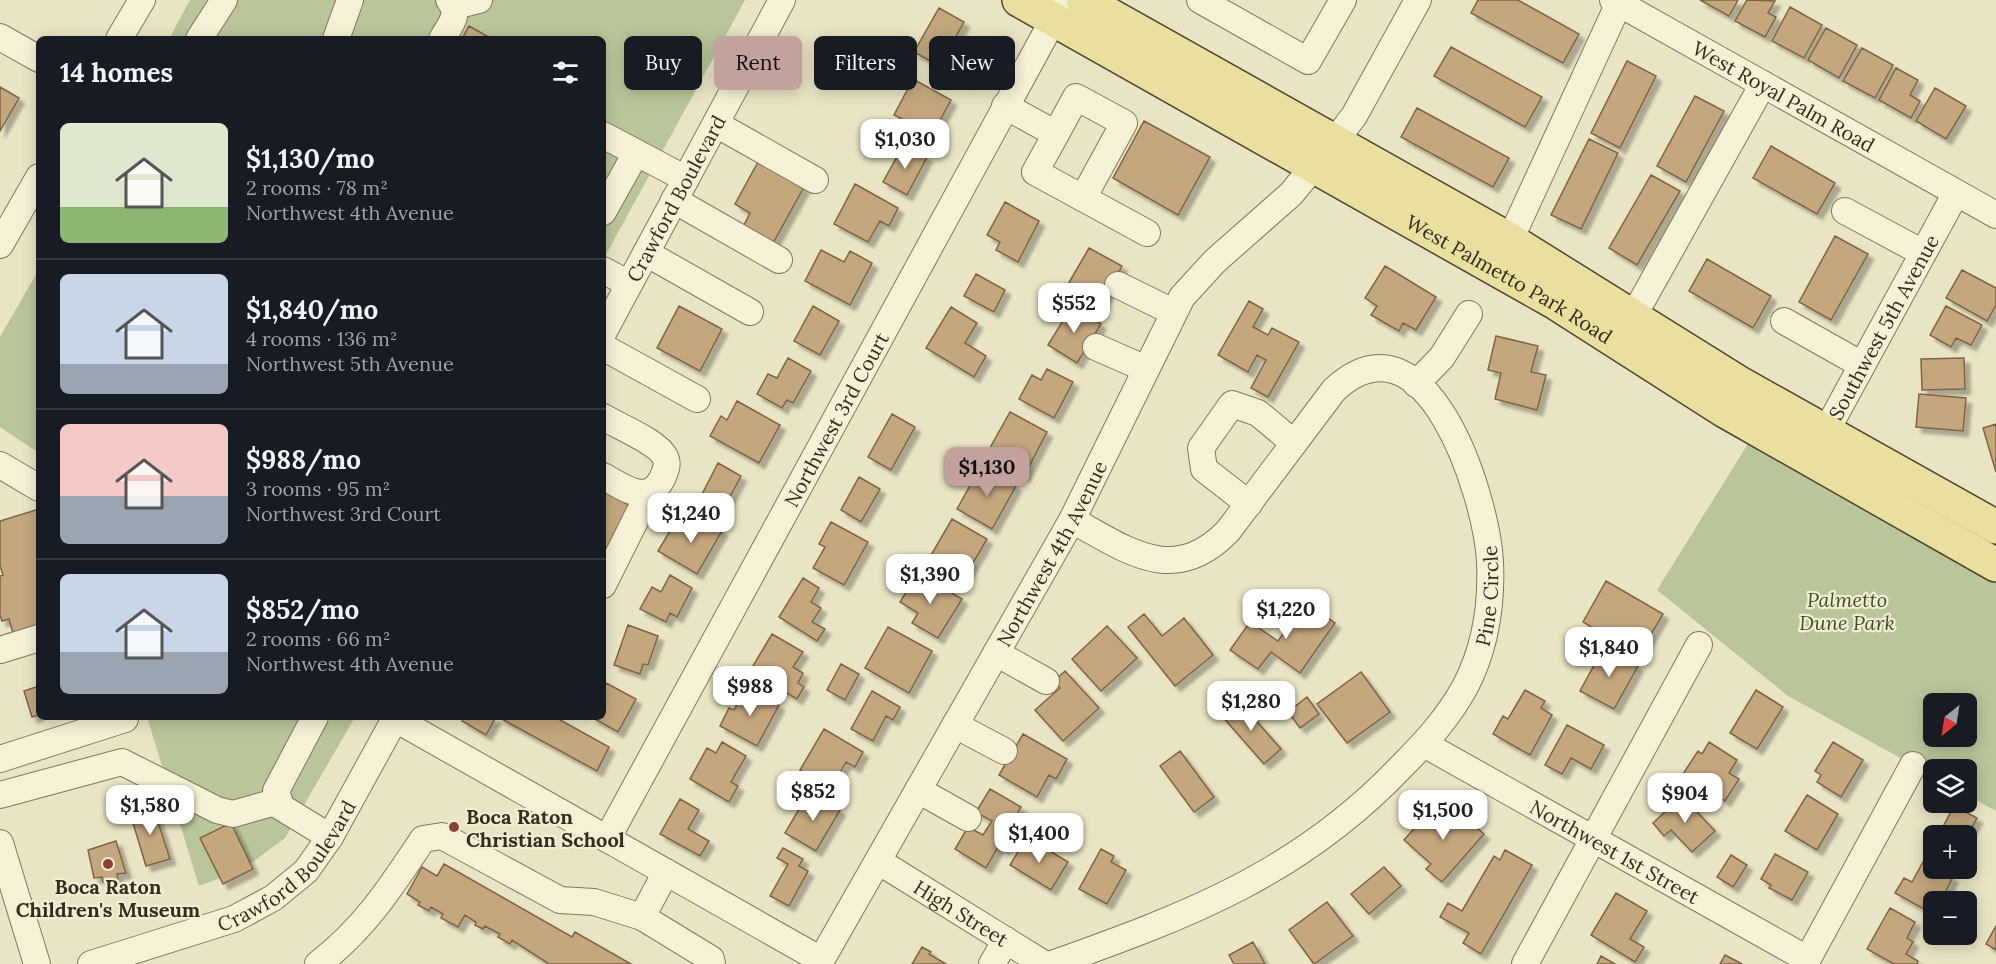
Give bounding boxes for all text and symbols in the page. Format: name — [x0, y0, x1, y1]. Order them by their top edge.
street label: West Royal Palm Road — [1688, 35, 1880, 157]
chip: Buy — [624, 36, 702, 90]
chip: Rent — [714, 36, 802, 90]
chip: Filters — [814, 36, 917, 90]
chip: New — [929, 36, 1015, 90]
text: 14 homes — [60, 56, 173, 89]
icon: filters — [549, 56, 582, 89]
street label: Crawford Boulevard — [620, 110, 730, 286]
pin: $1,030 — [856, 119, 954, 170]
text: $1,030 — [874, 126, 936, 151]
text: $1,130/mo — [246, 142, 374, 175]
icon: home — [108, 147, 180, 219]
text: 2 rooms · 78 m² — [246, 175, 388, 200]
text: Northwest 4th Avenue — [246, 200, 454, 225]
street label: West Palmetto Park Road — [1402, 209, 1617, 348]
street label: Southwest 5th Avenue — [1822, 230, 1944, 424]
pin: $552 — [1038, 283, 1110, 334]
text: $552 — [1052, 290, 1096, 315]
text: $1,840/mo — [246, 293, 378, 326]
icon: home — [108, 298, 180, 370]
text: 4 rooms · 136 m² — [246, 326, 398, 351]
street label: Northwest 3rd Court — [778, 327, 893, 511]
text: Northwest 5th Avenue — [246, 351, 454, 376]
text: $988/mo — [246, 443, 361, 476]
pin: $1,130 — [938, 447, 1036, 498]
icon: home — [108, 448, 180, 520]
text: $1,130 — [959, 454, 1015, 479]
street label: Northwest 4th Avenue — [990, 456, 1112, 650]
text: 3 rooms · 95 m² — [246, 476, 390, 501]
pin: $1,240 — [642, 493, 740, 544]
text: $1,240 — [661, 500, 721, 525]
text: Northwest 3rd Court — [246, 501, 441, 526]
street label: Pine Circle — [1469, 544, 1503, 649]
pin: $1,390 — [881, 554, 979, 605]
text: $1,390 — [900, 561, 960, 586]
park label: Palmetto Dune Park — [1799, 587, 1895, 635]
pin: $1,220 — [1237, 589, 1335, 640]
text: $852/mo — [246, 593, 359, 626]
text: $1,220 — [1257, 596, 1315, 621]
icon: home — [108, 598, 180, 670]
text: 2 rooms · 66 m² — [246, 626, 391, 651]
pin: $1,840 — [1560, 627, 1658, 678]
text: $1,840 — [1579, 634, 1639, 659]
text: Northwest 4th Avenue — [246, 651, 454, 676]
pin: $988 — [714, 666, 786, 717]
text: $988 — [727, 673, 773, 698]
pin: $1,280 — [1202, 681, 1300, 732]
text: $1,280 — [1221, 688, 1281, 713]
north arrow — [1923, 693, 1977, 747]
map controls — [1923, 693, 1977, 945]
button: layers — [1923, 759, 1977, 813]
pin: $852 — [777, 771, 849, 822]
pin: $904 — [1649, 773, 1721, 824]
text: $852 — [791, 778, 835, 803]
text: $904 — [1662, 780, 1708, 805]
pin: $1,580 — [101, 785, 199, 836]
pin: $1,500 — [1394, 790, 1492, 841]
text: $1,580 — [120, 792, 180, 817]
street label: Northwest 1st Street — [1526, 794, 1704, 909]
street label: Crawford Boulevard — [214, 796, 360, 936]
text: $1,500 — [1412, 797, 1474, 822]
place label: Boca Raton Christian School — [466, 804, 625, 852]
pin: $1,400 — [990, 813, 1088, 864]
marker: Boca Raton Christian School — [447, 820, 461, 834]
text: $1,400 — [1008, 820, 1070, 845]
button: + — [1923, 825, 1977, 879]
marker: Boca Raton Children's Museum — [101, 857, 115, 871]
place label: Boca Raton Children's Museum — [16, 874, 201, 922]
street label: High Street — [909, 874, 1013, 952]
button: − — [1923, 891, 1977, 945]

